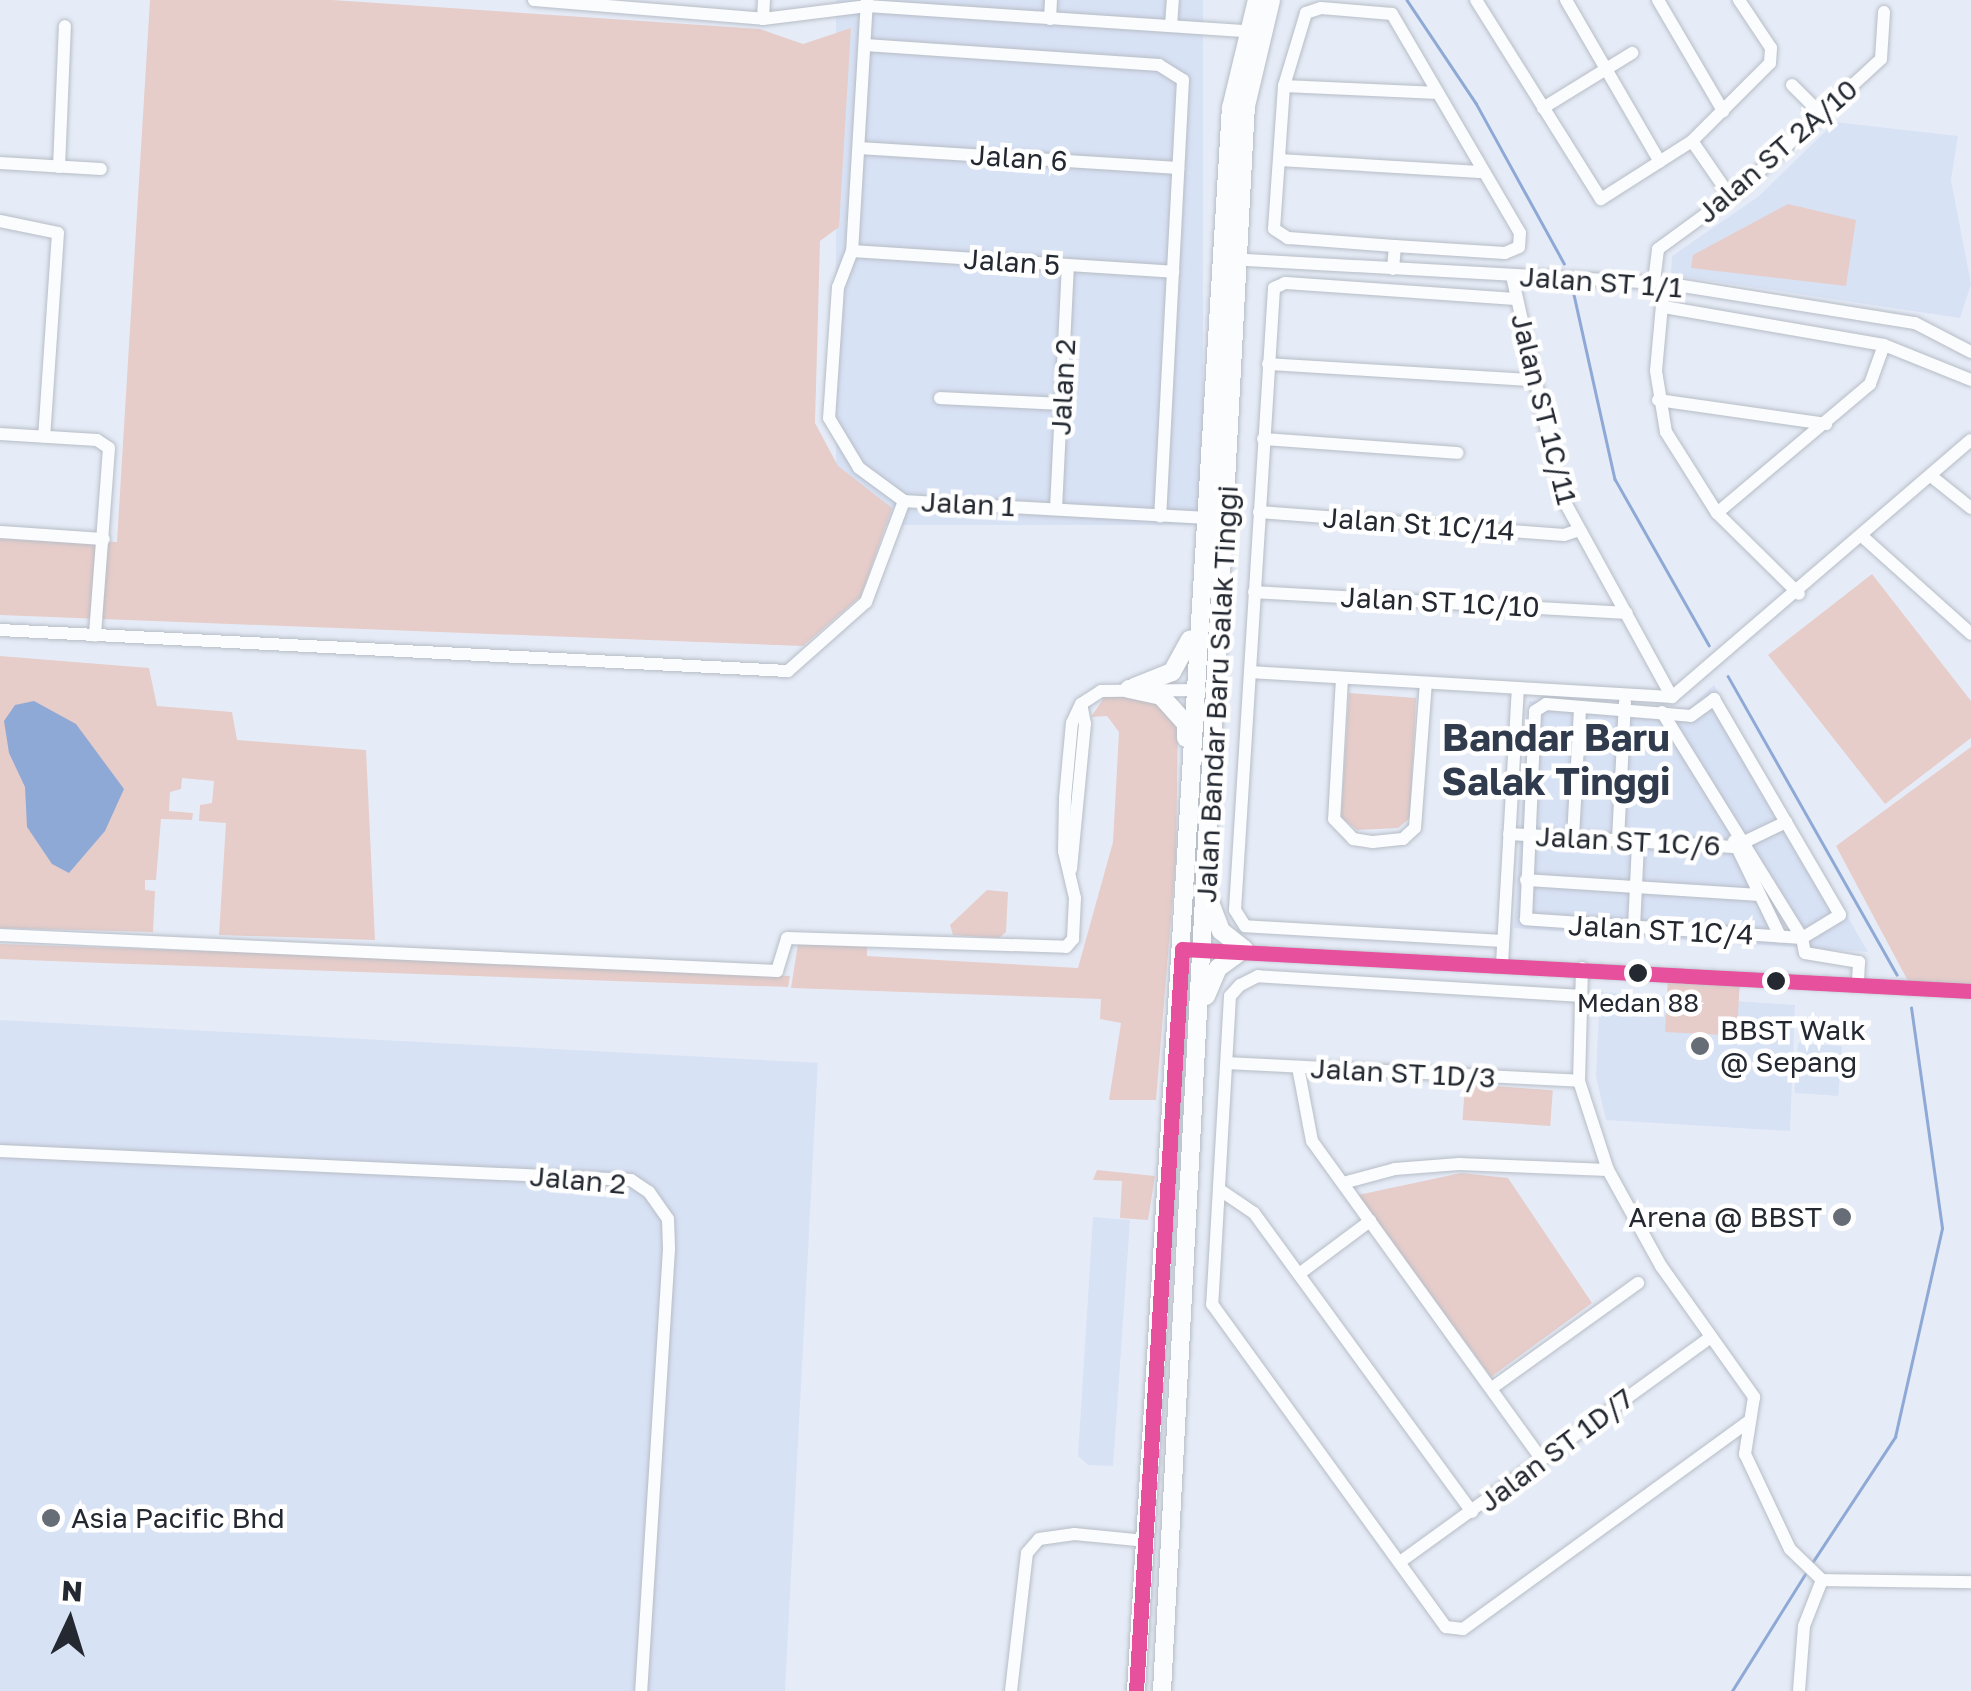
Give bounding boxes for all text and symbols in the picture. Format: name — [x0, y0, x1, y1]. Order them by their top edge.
street label: Jalan ST 2A/10 — [1690, 72, 1864, 230]
street label: Jalan 6 — [969, 138, 1069, 178]
street label: Jalan 5 — [963, 242, 1061, 282]
street label: Jalan ST 1/1 — [1519, 260, 1683, 304]
street label: Jalan ST 1C/11 — [1504, 310, 1584, 508]
street label: Jalan 2 — [1044, 338, 1082, 436]
street label: Jalan Bandar Baru Salak Tinggi — [1189, 484, 1245, 904]
street label: Jalan 1 — [920, 485, 1016, 523]
street label: Jalan St 1C/14 — [1322, 501, 1516, 547]
street label: Jalan ST 1C/10 — [1340, 580, 1540, 624]
district label: Bandar Baru Salak Tinggi — [1441, 714, 1671, 804]
street label: Jalan ST 1C/6 — [1535, 819, 1721, 863]
street label: Jalan ST 1C/4 — [1567, 908, 1755, 952]
marker: Medan 88 — [1628, 963, 1648, 983]
unlabelled marker — [1766, 971, 1786, 991]
place label: Medan 88 — [1577, 987, 1699, 1019]
place label: BBST Walk @ Sepang — [1720, 1013, 1866, 1079]
marker: BBST Walk @ Sepang — [1689, 1035, 1711, 1057]
street label: Jalan ST 1D/3 — [1310, 1051, 1496, 1095]
street label: Jalan 2 — [528, 1159, 628, 1201]
place label: Arena @ BBST — [1628, 1200, 1822, 1234]
marker: Arena @ BBST — [1831, 1206, 1853, 1228]
street label: Jalan ST 1D/7 — [1472, 1381, 1640, 1519]
place label: Asia Pacific Bhd — [71, 1501, 285, 1535]
marker: Asia Pacific Bhd — [40, 1507, 62, 1529]
north arrow — [20, 1571, 120, 1671]
text: N — [60, 1573, 84, 1608]

